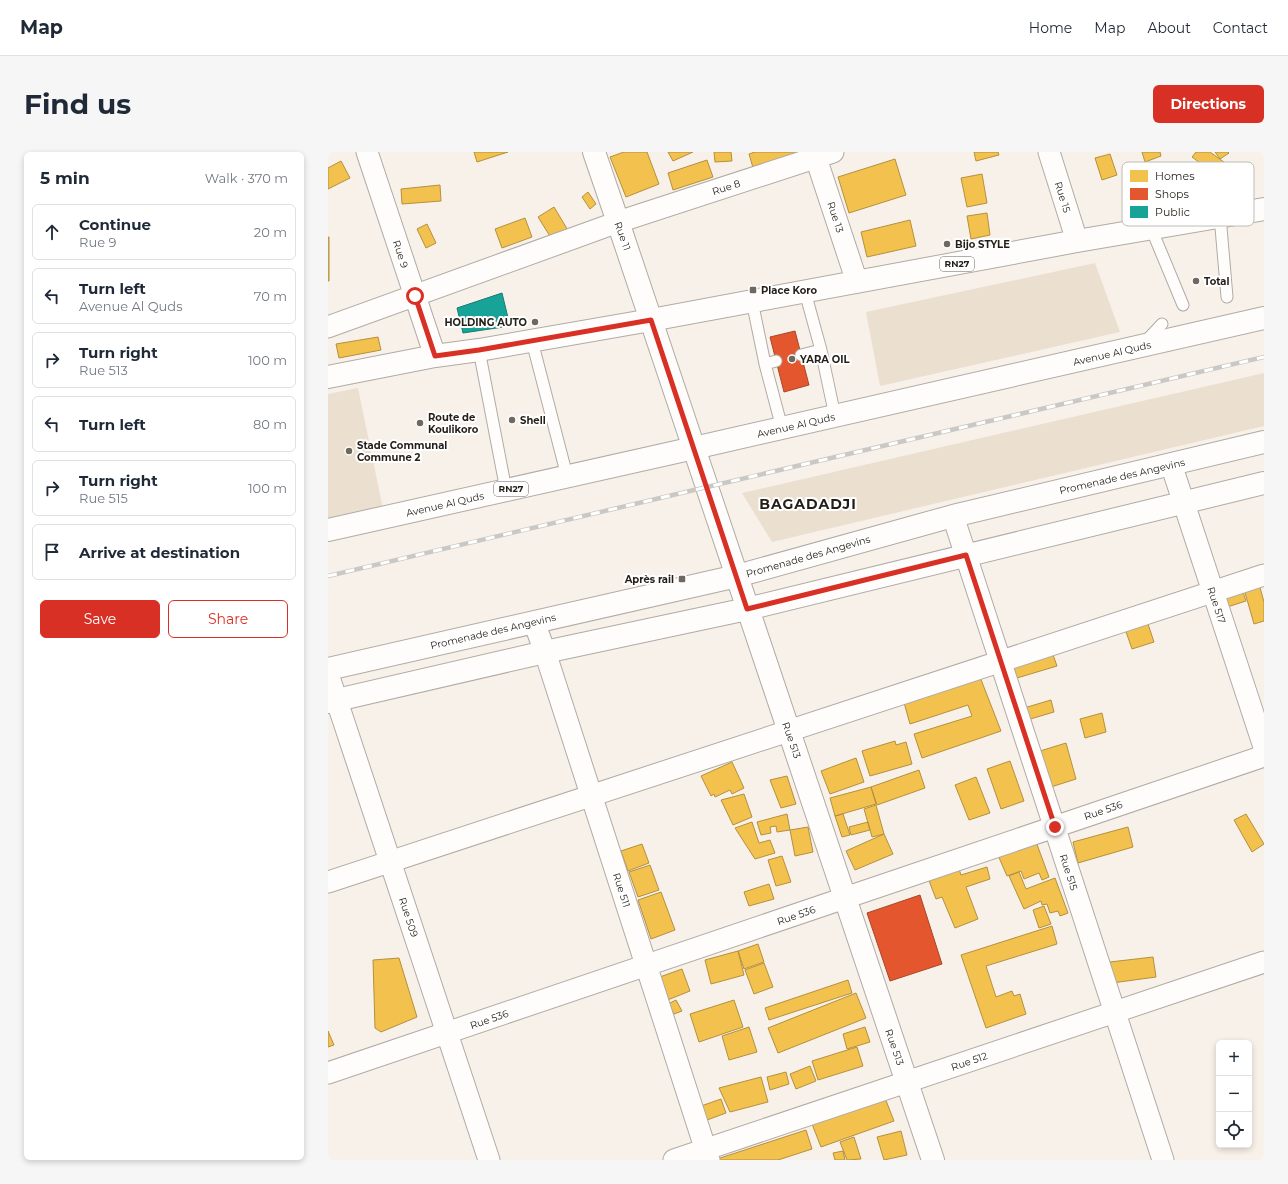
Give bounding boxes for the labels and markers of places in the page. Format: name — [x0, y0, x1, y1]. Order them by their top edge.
place label: Bijo STYLE — [955, 238, 1010, 251]
marker: Bijo STYLE — [942, 239, 952, 249]
place label: Total — [1204, 275, 1230, 288]
marker: Total — [1191, 276, 1201, 286]
place label: Place Koro — [761, 284, 817, 297]
marker: Place Koro — [748, 285, 758, 295]
place label: HOLDING AUTO — [445, 316, 528, 329]
marker: HOLDING AUTO — [530, 317, 540, 327]
place label: YARA OIL — [799, 353, 850, 366]
marker: YARA OIL — [787, 354, 797, 364]
place label: Route de Koulikoro — [428, 411, 479, 436]
place label: Shell — [520, 414, 546, 427]
marker: Shell — [507, 415, 517, 425]
marker: Route de Koulikoro — [415, 418, 425, 428]
place label: Stade Communal Commune 2 — [357, 439, 447, 464]
marker: Stade Communal Commune 2 — [344, 446, 354, 456]
place label: Après rail — [624, 573, 674, 586]
marker: Après rail — [677, 574, 687, 584]

